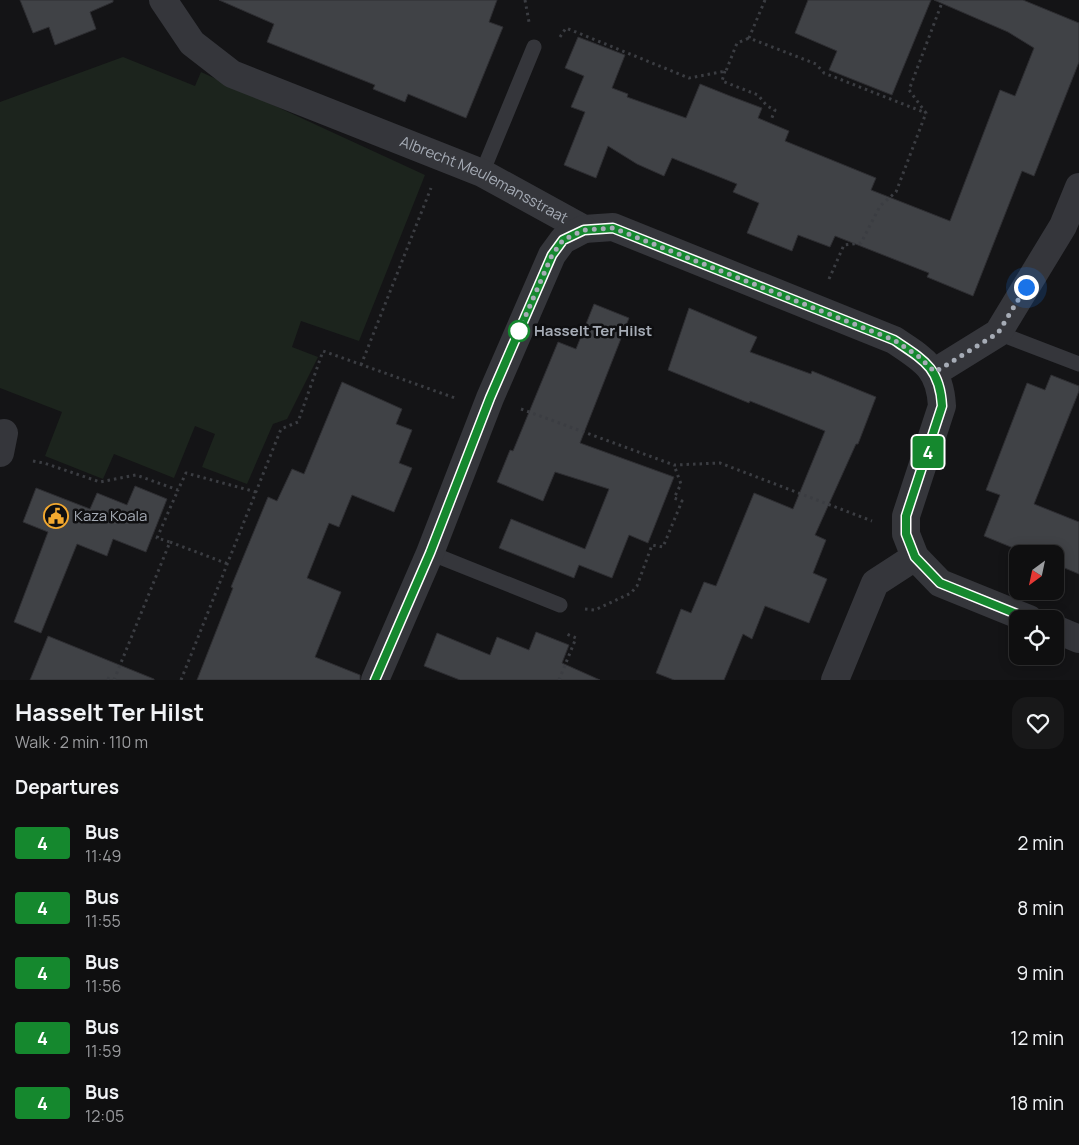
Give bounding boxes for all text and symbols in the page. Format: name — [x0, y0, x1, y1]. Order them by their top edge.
street label: Albrecht Meulemansstraat — [397, 131, 572, 228]
your location — [1014, 275, 1039, 300]
marker: Hasselt Ter Hilst — [508, 320, 530, 342]
place label: Hasselt Ter Hilst — [534, 320, 652, 341]
line badge: 4 — [912, 436, 944, 468]
text: 4 — [923, 440, 933, 464]
public building icon: Kaza Koala — [43, 503, 69, 529]
place label: Kaza Koala — [74, 505, 147, 526]
north arrow — [1009, 545, 1064, 600]
map controls — [1009, 545, 1064, 665]
button: locate — [1009, 610, 1064, 665]
text: Hasselt Ter Hilst — [15, 695, 204, 728]
button: heart — [1012, 697, 1064, 749]
text: Walk · 2 min · 110 m — [15, 731, 148, 753]
text: Departures — [15, 774, 119, 800]
text: Bus — [85, 819, 119, 845]
text: 2 min — [1018, 830, 1064, 856]
text: 4 — [37, 831, 48, 855]
text: 11:49 — [85, 845, 121, 867]
text: Bus — [85, 884, 119, 910]
text: 8 min — [1017, 895, 1064, 921]
text: 4 — [37, 896, 48, 920]
text: 11:55 — [85, 910, 121, 932]
text: Bus — [85, 949, 119, 975]
text: 9 min — [1017, 960, 1064, 986]
text: 4 — [37, 961, 48, 985]
text: 11:56 — [85, 975, 121, 997]
text: Bus — [85, 1014, 119, 1040]
text: 12 min — [1010, 1025, 1064, 1051]
text: 4 — [37, 1026, 48, 1050]
text: 11:59 — [85, 1040, 121, 1062]
text: Bus — [85, 1079, 119, 1105]
text: 18 min — [1010, 1090, 1064, 1116]
text: 4 — [37, 1091, 48, 1115]
text: 12:05 — [85, 1105, 124, 1127]

